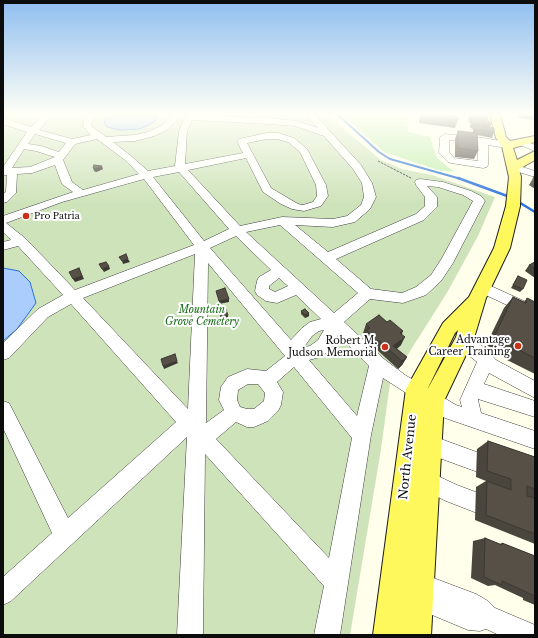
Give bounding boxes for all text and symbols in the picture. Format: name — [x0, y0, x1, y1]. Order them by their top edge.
marker: Pro Patria — [21, 211, 31, 221]
place label: Pro Patria — [34, 211, 80, 221]
park label: Mountain Grove Cemetery — [165, 304, 239, 328]
place label: Advantage Career Training — [428, 334, 510, 358]
place label: Robert M. Judson Memorial — [288, 335, 377, 358]
marker: Advantage Career Training — [513, 341, 523, 351]
marker: Robert M. Judson Memorial — [380, 342, 390, 352]
street label: North Avenue — [396, 414, 420, 500]

